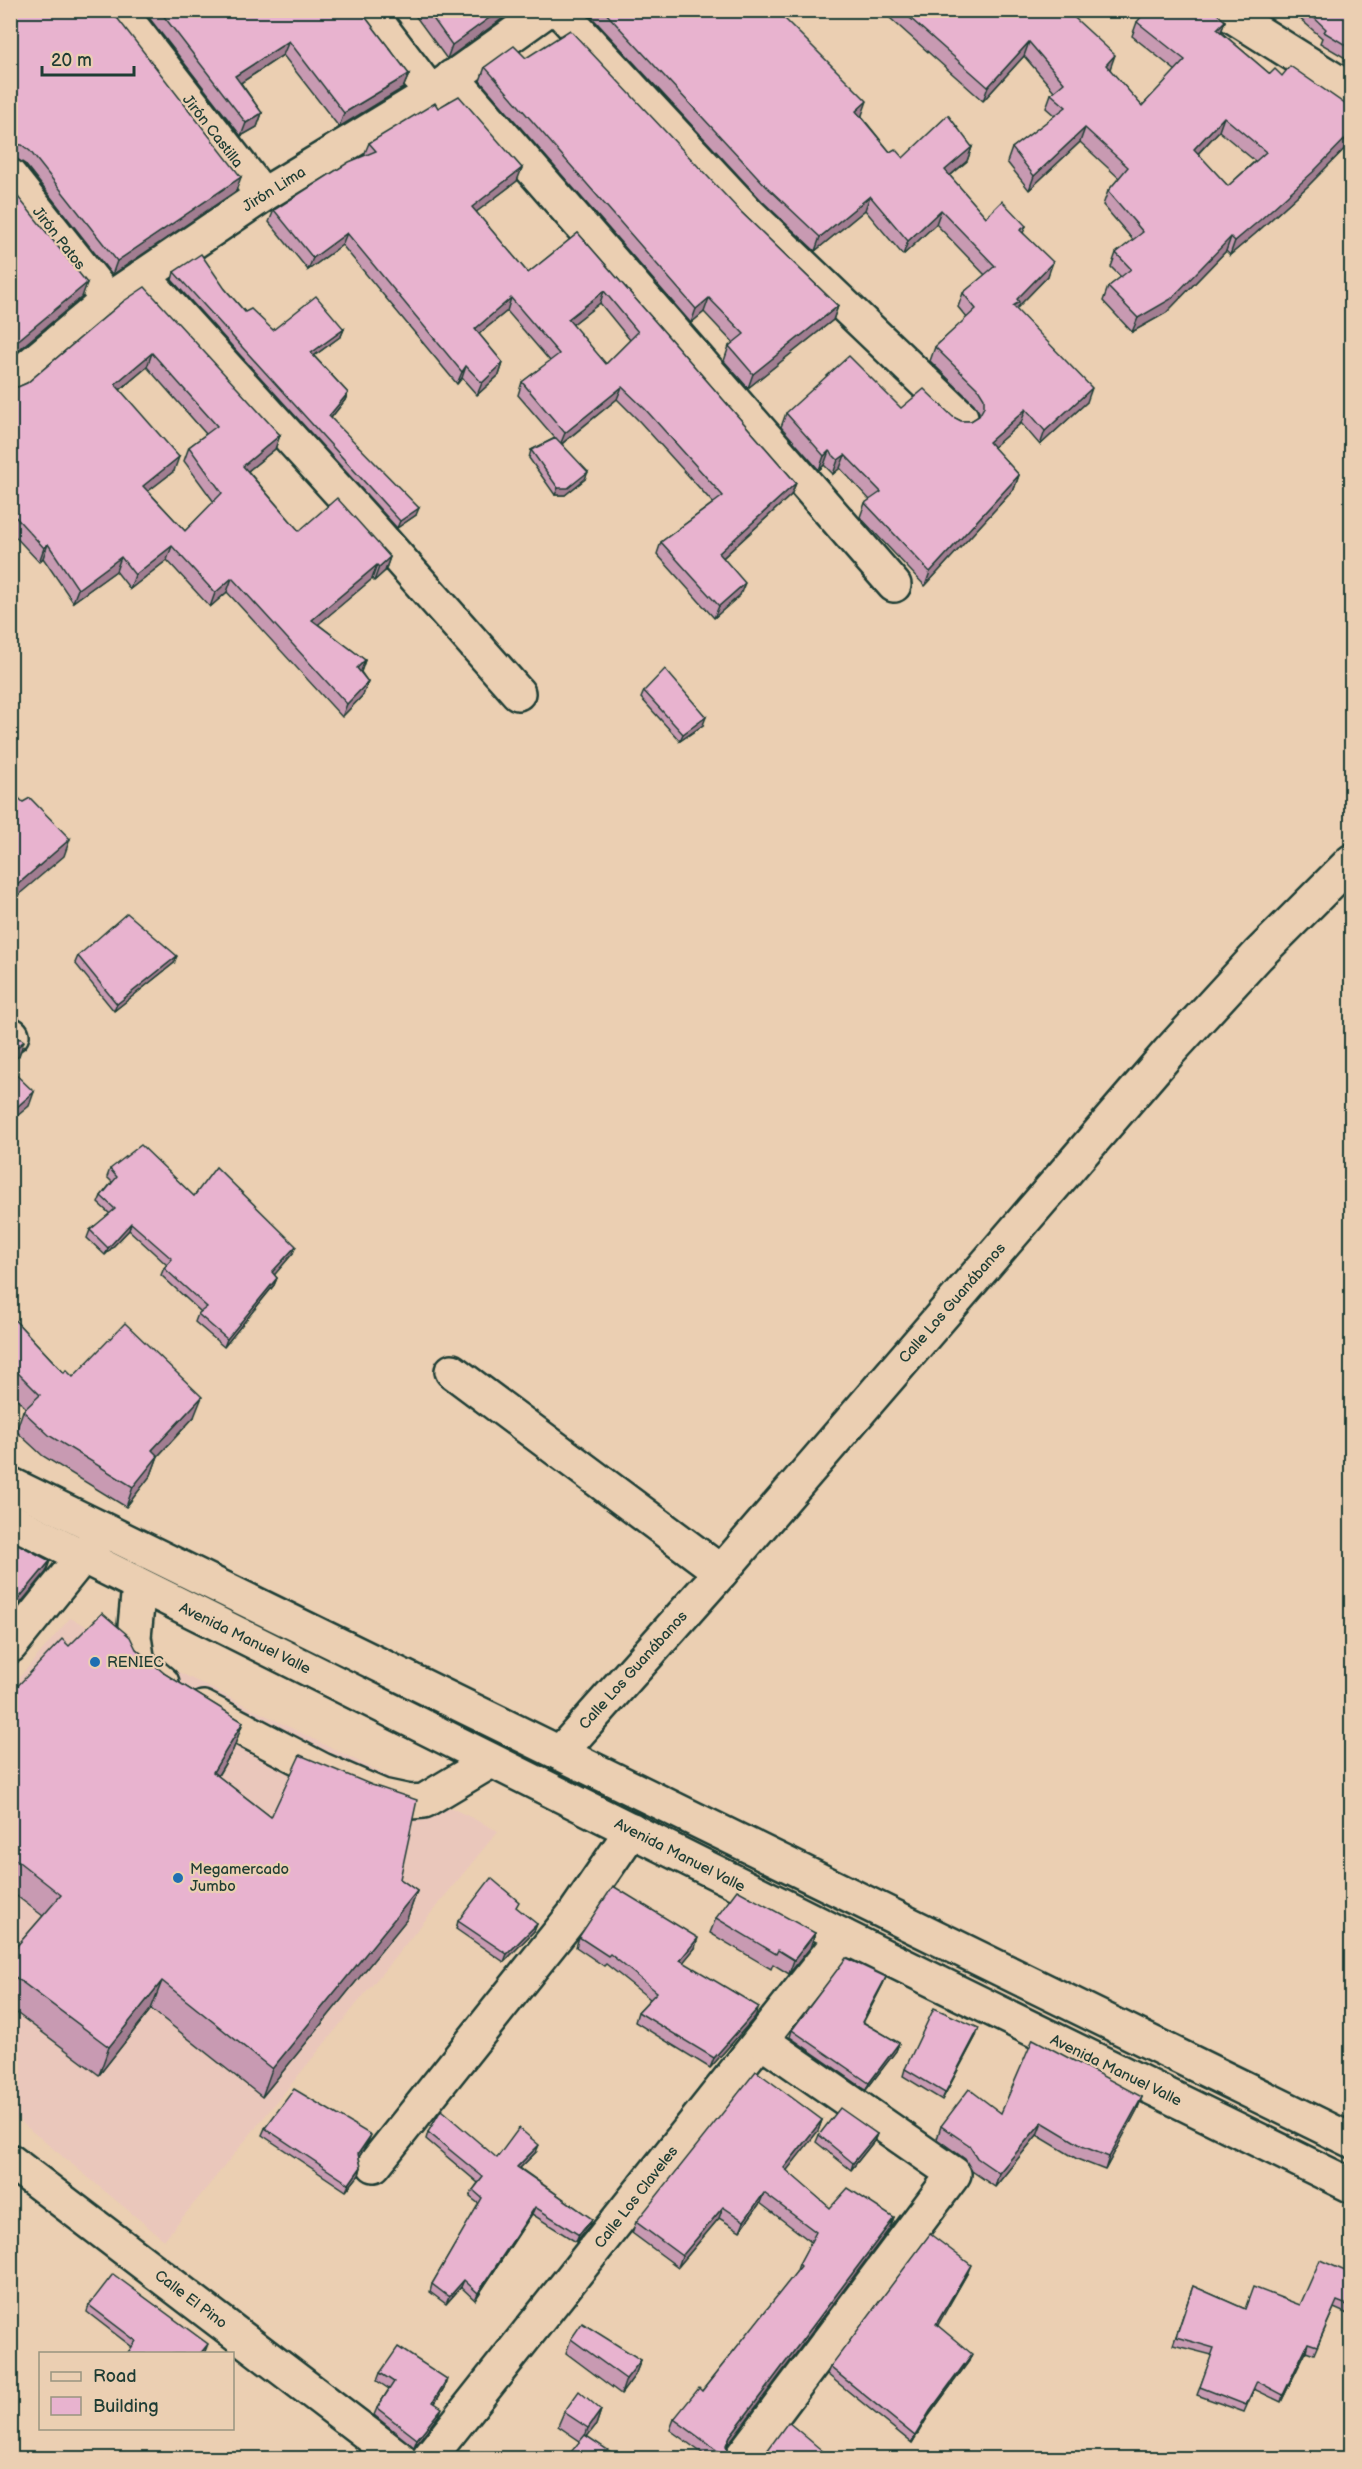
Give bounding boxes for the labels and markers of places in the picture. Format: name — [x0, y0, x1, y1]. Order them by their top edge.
place label: RENIEC — [107, 1653, 164, 1672]
marker: RENIEC — [88, 1655, 102, 1669]
place label: Megamercado Jumbo — [190, 1860, 289, 1896]
marker: Megamercado Jumbo — [171, 1871, 185, 1885]

